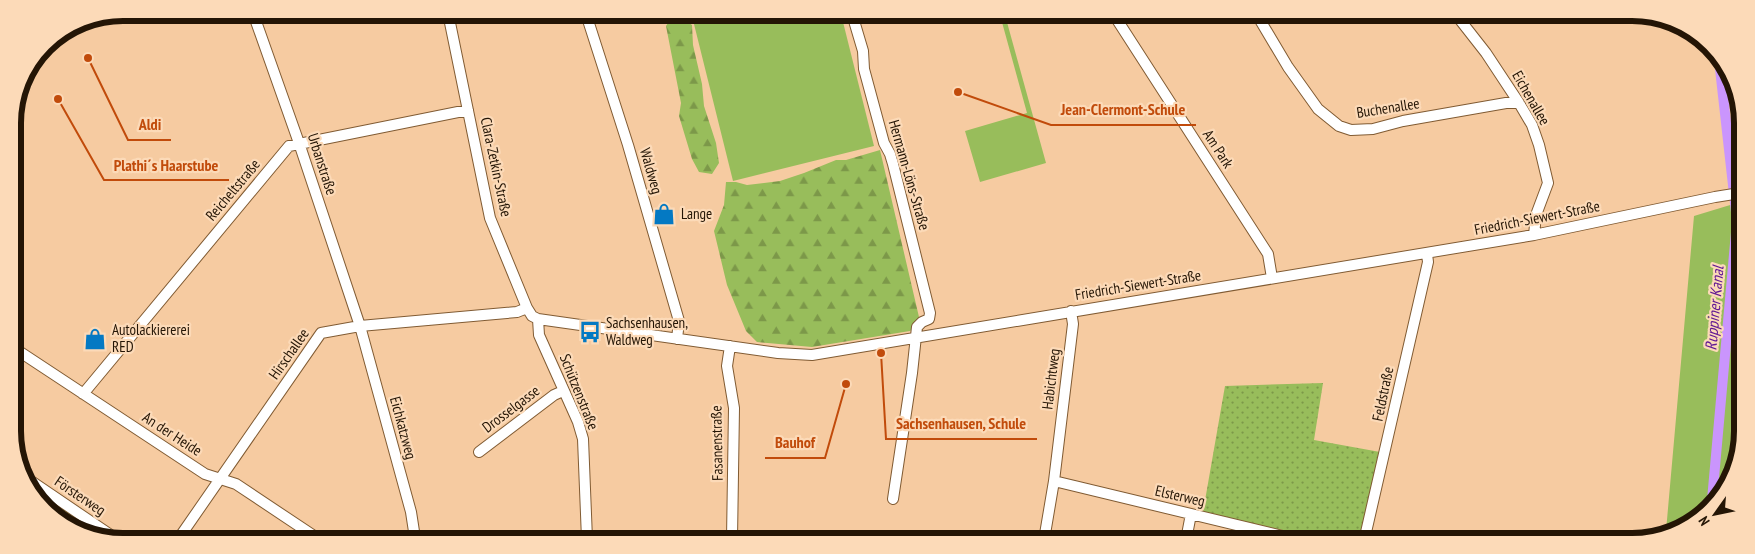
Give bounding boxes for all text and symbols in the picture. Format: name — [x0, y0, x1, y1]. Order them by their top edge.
street label: Eichenallee — [1508, 67, 1555, 128]
street label: Buchenallee — [1355, 93, 1421, 122]
callout: Jean-Clermont-Schule — [1051, 94, 1196, 125]
text: Jean-Clermont-Schule — [1060, 99, 1185, 119]
callout: Aldi — [128, 109, 171, 140]
text: Aldi — [138, 114, 162, 134]
street label: Clara-Zetkin-Straße — [477, 115, 516, 218]
street label: Hermann-Löns-Straße — [885, 118, 934, 232]
street label: Am Park — [1199, 126, 1238, 172]
street label: Urbanstraße — [304, 131, 341, 197]
street label: Waldweg — [636, 146, 667, 196]
callout: Plathi´s Haarstube — [104, 149, 229, 180]
text: Plathi´s Haarstube — [114, 155, 218, 175]
street label: Reicheltstraße — [201, 155, 264, 224]
street label: Friedrich-Siewert-Straße — [1473, 196, 1601, 239]
shop icon: Lange — [651, 201, 677, 227]
place label: Lange — [681, 204, 712, 223]
water label: Ruppiner Kanal — [1700, 264, 1728, 351]
street label: Friedrich-Siewert-Straße — [1074, 265, 1202, 304]
place label: Sachsenhausen, Waldweg — [606, 313, 688, 349]
bus stop icon: Sachsenhausen, Waldweg — [577, 319, 603, 345]
place label: Autolackiererei RED — [112, 320, 190, 356]
street label: Hirschallee — [264, 325, 313, 383]
shop icon: Autolackiererei RED — [82, 326, 108, 352]
street label: Habichtweg — [1037, 347, 1064, 410]
street label: Schützenstraße — [556, 351, 603, 432]
street label: Feldstraße — [1367, 365, 1398, 423]
street label: Drosselgasse — [478, 381, 543, 436]
street label: Eichkatzweg — [386, 394, 421, 461]
street label: Fasanenstraße — [706, 405, 727, 481]
street label: An der Heide — [139, 407, 206, 460]
callout: Sachsenhausen, Schule — [886, 408, 1037, 439]
text: Sachsenhausen, Schule — [896, 413, 1026, 433]
callout: Bauhof — [765, 427, 825, 458]
text: Bauhof — [775, 432, 816, 452]
street label: Försterweg — [51, 472, 109, 520]
street label: Elsterweg — [1153, 481, 1207, 510]
north arrow — [1690, 489, 1740, 539]
text: N — [1694, 513, 1714, 529]

